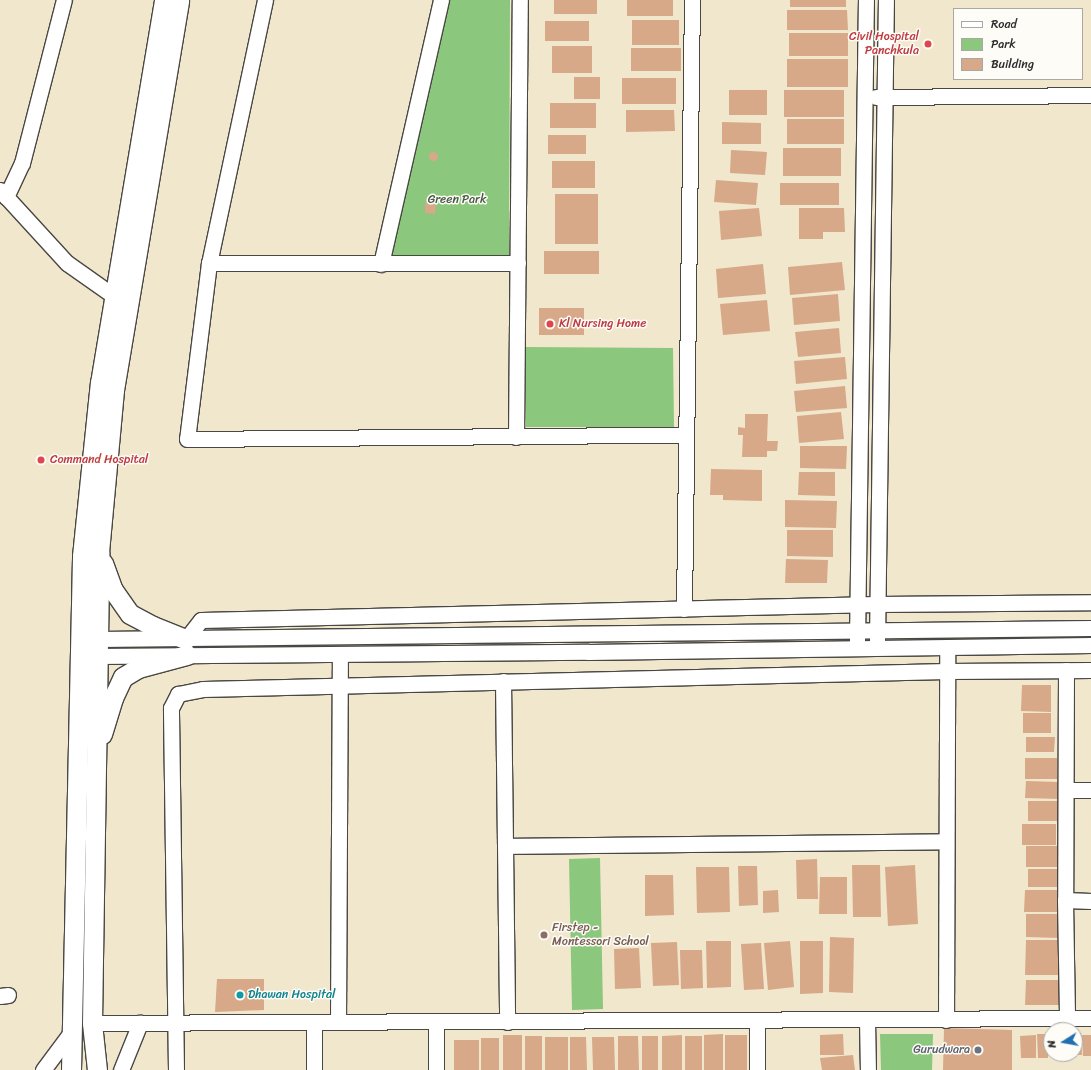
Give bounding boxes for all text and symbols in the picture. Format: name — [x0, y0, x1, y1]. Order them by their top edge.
legend — [953, 8, 1083, 80]
text: Road — [991, 13, 1017, 35]
place label: Civil Hospital Panchkula — [849, 30, 919, 58]
text: Park — [991, 33, 1016, 55]
marker: Civil Hospital Panchkula — [922, 38, 934, 50]
text: Building — [991, 53, 1034, 75]
park label: Green Park — [428, 193, 486, 207]
place label: Kl Nursing Home — [559, 317, 647, 331]
marker: Kl Nursing Home — [544, 318, 556, 330]
place label: Command Hospital — [50, 453, 148, 467]
marker: Command Hospital — [35, 454, 47, 466]
place label: Firstep - Montessori School — [552, 921, 649, 949]
marker: Firstep - Montessori School — [539, 930, 549, 940]
place label: Dhawan Hospital — [248, 988, 335, 1002]
marker: Dhawan Hospital — [235, 990, 245, 1000]
north arrow — [1043, 1022, 1083, 1062]
text: N — [1042, 1039, 1062, 1050]
place label: Gurudwara — [913, 1043, 970, 1057]
marker: Gurudwara — [973, 1045, 983, 1055]

